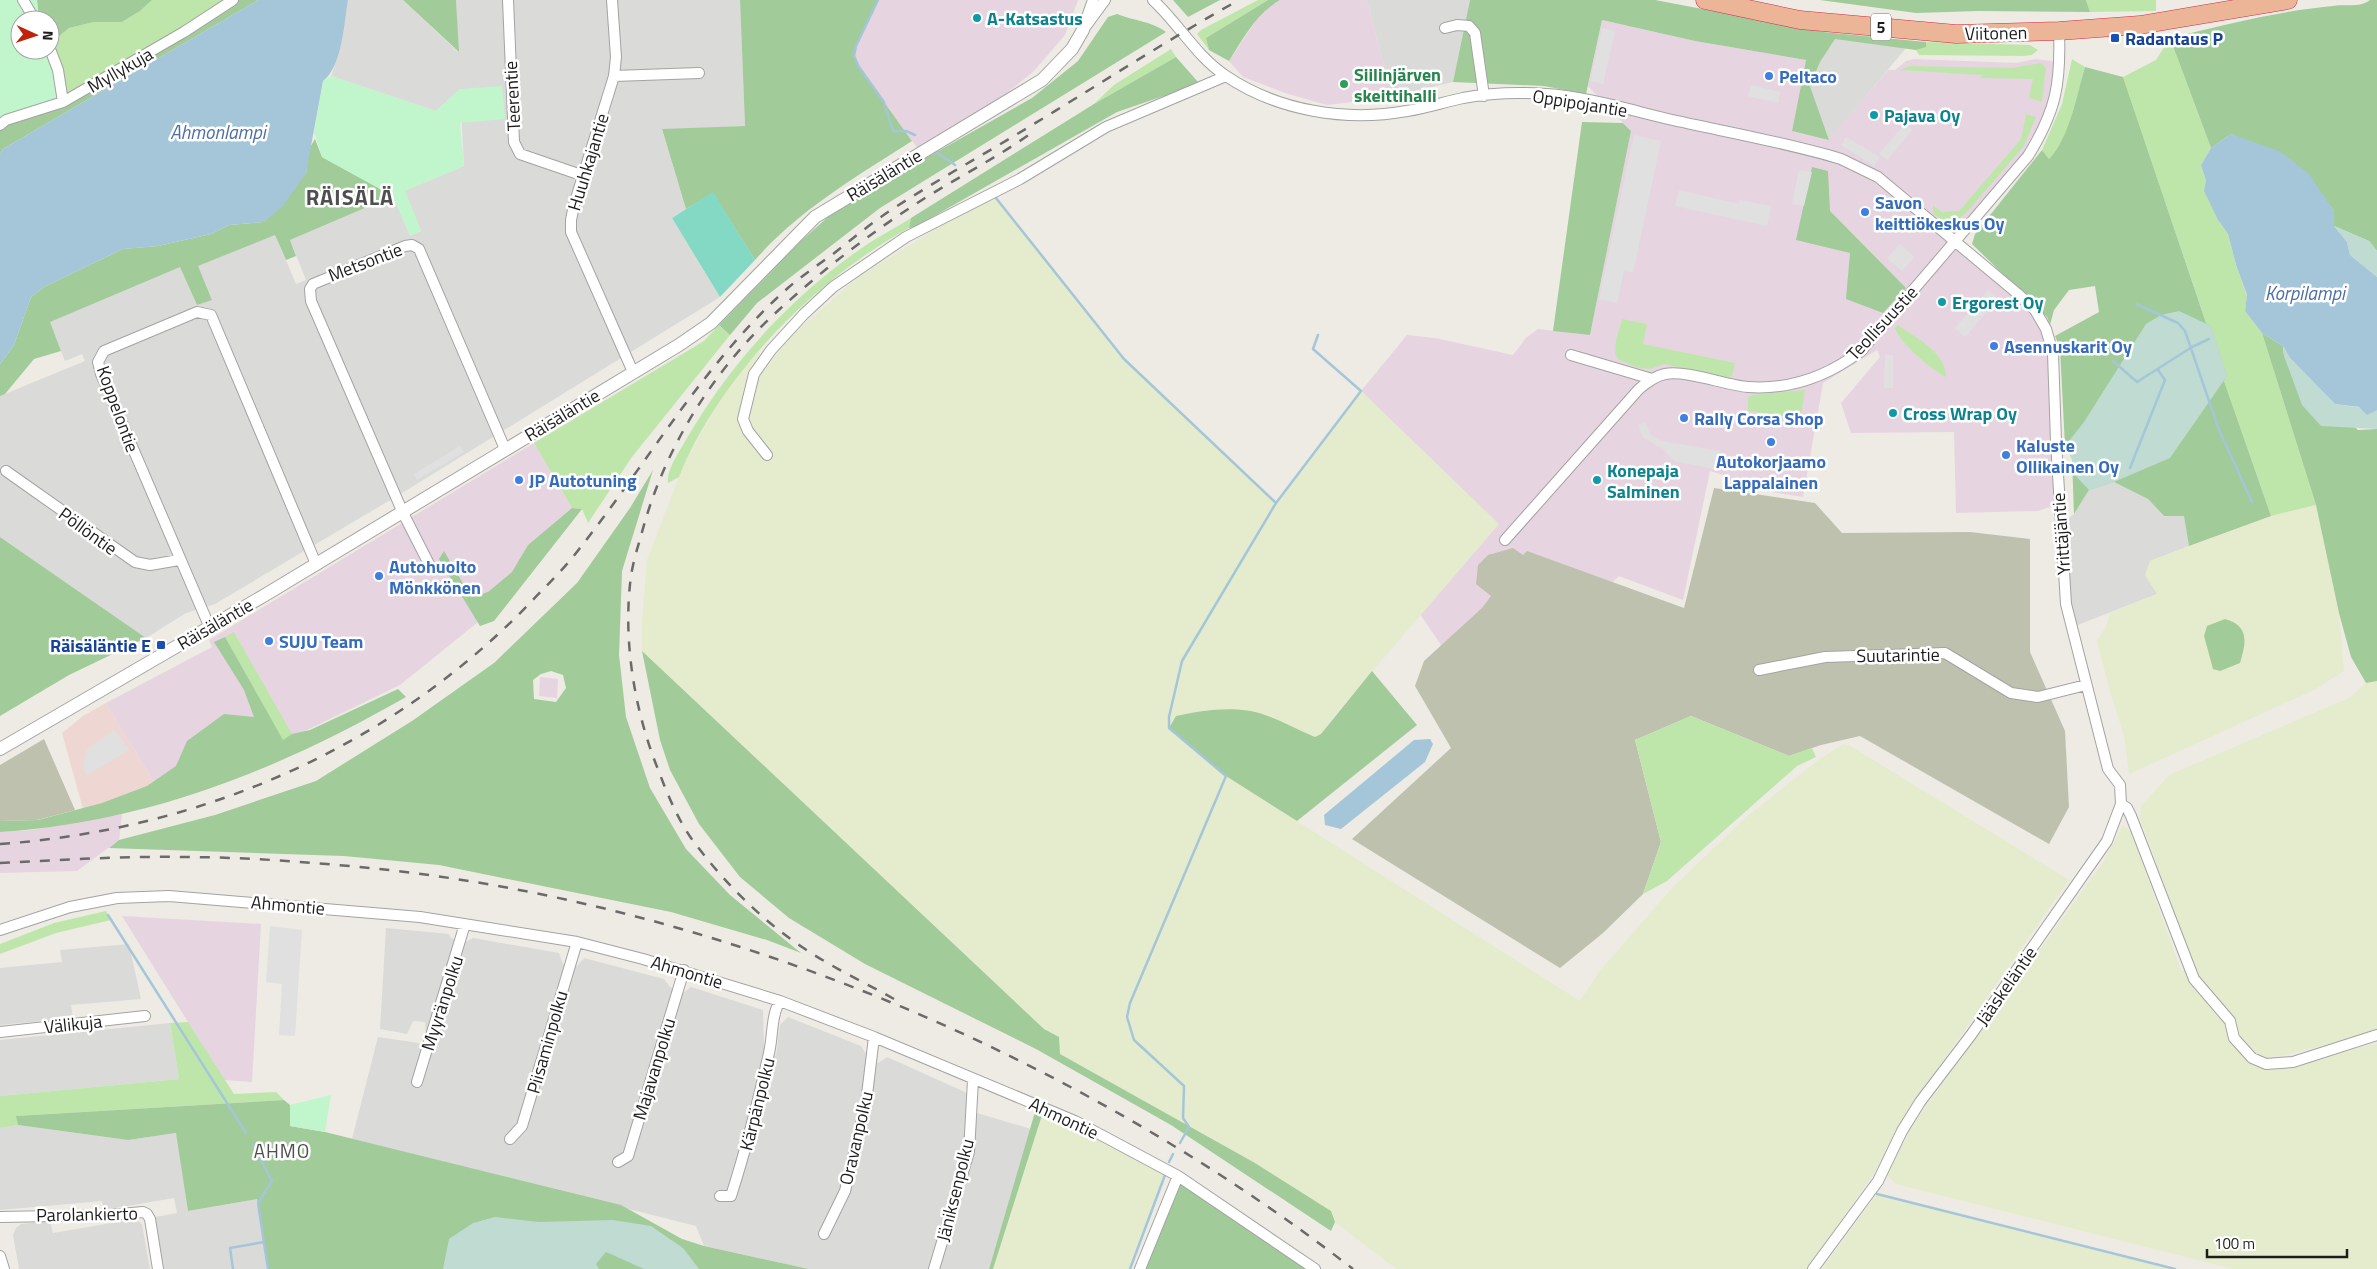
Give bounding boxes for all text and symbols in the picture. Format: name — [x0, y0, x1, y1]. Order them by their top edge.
place label: A-Katsastus — [987, 5, 1083, 32]
north arrow — [10, 10, 60, 60]
marker: A-Katsastus — [971, 12, 983, 24]
road number: 5 — [1871, 14, 1891, 41]
street label: Viitonen — [1964, 19, 2028, 47]
place label: Radantaus P — [2125, 25, 2223, 52]
text: N — [38, 30, 59, 41]
marker: Radantaus P — [2109, 32, 2121, 44]
street label: Myllykuja — [82, 40, 158, 100]
street label: Teerentie — [497, 60, 527, 132]
place label: Siilinjärven skeittihalli — [1354, 61, 1441, 109]
place label: Peltaco — [1779, 63, 1837, 90]
marker: Peltaco — [1763, 70, 1775, 82]
marker: Siilinjärven skeittihalli — [1338, 78, 1350, 90]
street label: Oppipojantie — [1531, 82, 1629, 124]
place label: Pajava Oy — [1884, 102, 1960, 129]
marker: Pajava Oy — [1868, 109, 1880, 121]
street label: Huuhkajantie — [560, 110, 616, 214]
water label: Ahmonlampi — [170, 117, 268, 146]
street label: Räisäläntie — [841, 142, 927, 208]
district label: RÄISÄLÄ — [306, 180, 394, 214]
place label: Savon keittiökeskus Oy — [1875, 189, 2004, 237]
marker: Savon keittiökeskus Oy — [1859, 206, 1871, 218]
street label: Metsontie — [324, 236, 406, 288]
water label: Korpilampi — [2265, 278, 2347, 307]
street label: Teollisuustie — [1840, 279, 1924, 367]
place label: Ergorest Oy — [1952, 289, 2043, 316]
marker: Ergorest Oy — [1936, 296, 1948, 308]
place label: Asennuskarit Oy — [2004, 333, 2132, 360]
marker: Asennuskarit Oy — [1988, 340, 2000, 352]
street label: Koppelontie — [90, 362, 146, 456]
street label: Räisäläntie — [519, 382, 605, 448]
place label: Cross Wrap Oy — [1903, 400, 2017, 427]
place label: Rally Corsa Shop — [1694, 405, 1824, 432]
marker: Cross Wrap Oy — [1887, 407, 1899, 419]
marker: Rally Corsa Shop — [1678, 412, 1690, 424]
place label: Kaluste Ollikainen Oy — [2016, 432, 2119, 480]
marker: Autokorjaamo Lappalainen — [1765, 436, 1777, 448]
place label: Autokorjaamo Lappalainen — [1716, 448, 1826, 496]
marker: Kaluste Ollikainen Oy — [2000, 449, 2012, 461]
place label: Konepaja Salminen — [1607, 457, 1680, 505]
place label: JP Autotuning — [529, 467, 637, 494]
marker: JP Autotuning — [513, 474, 525, 486]
marker: Konepaja Salminen — [1591, 474, 1603, 486]
street label: Yrittäjäntie — [2045, 492, 2077, 576]
street label: Pöllöntie — [53, 500, 123, 562]
place label: Autohuolto Mönkkönen — [389, 553, 481, 601]
marker: Autohuolto Mönkkönen — [373, 570, 385, 582]
street label: Räisäläntie — [172, 591, 258, 657]
place label: SUJU Team — [279, 628, 363, 655]
place label: Räisäläntie E — [50, 632, 151, 659]
marker: SUJU Team — [263, 635, 275, 647]
marker: Räisäläntie E — [155, 639, 167, 651]
street label: Suutarintie — [1856, 641, 1940, 669]
street label: Ahmontie — [250, 888, 326, 922]
street label: Jääskeläntie — [1969, 941, 2043, 1031]
street label: Ahmontie — [648, 948, 726, 996]
street label: Myyränpolku — [414, 952, 470, 1054]
street label: Piisaminpolku — [519, 987, 575, 1097]
street label: Välikuja — [43, 1008, 103, 1040]
street label: Majavanpolku — [626, 1015, 682, 1123]
street label: Kärpänpolku — [732, 1055, 782, 1153]
street label: Oravanpolku — [832, 1088, 880, 1188]
street label: Ahmontie — [1025, 1090, 1103, 1146]
district label: AHMO — [254, 1136, 310, 1165]
street label: Jäniksenpolku — [929, 1136, 981, 1244]
street label: Parolankierto — [36, 1200, 138, 1228]
scale bar — [2207, 1226, 2347, 1258]
text: 100 m — [2214, 1232, 2255, 1255]

